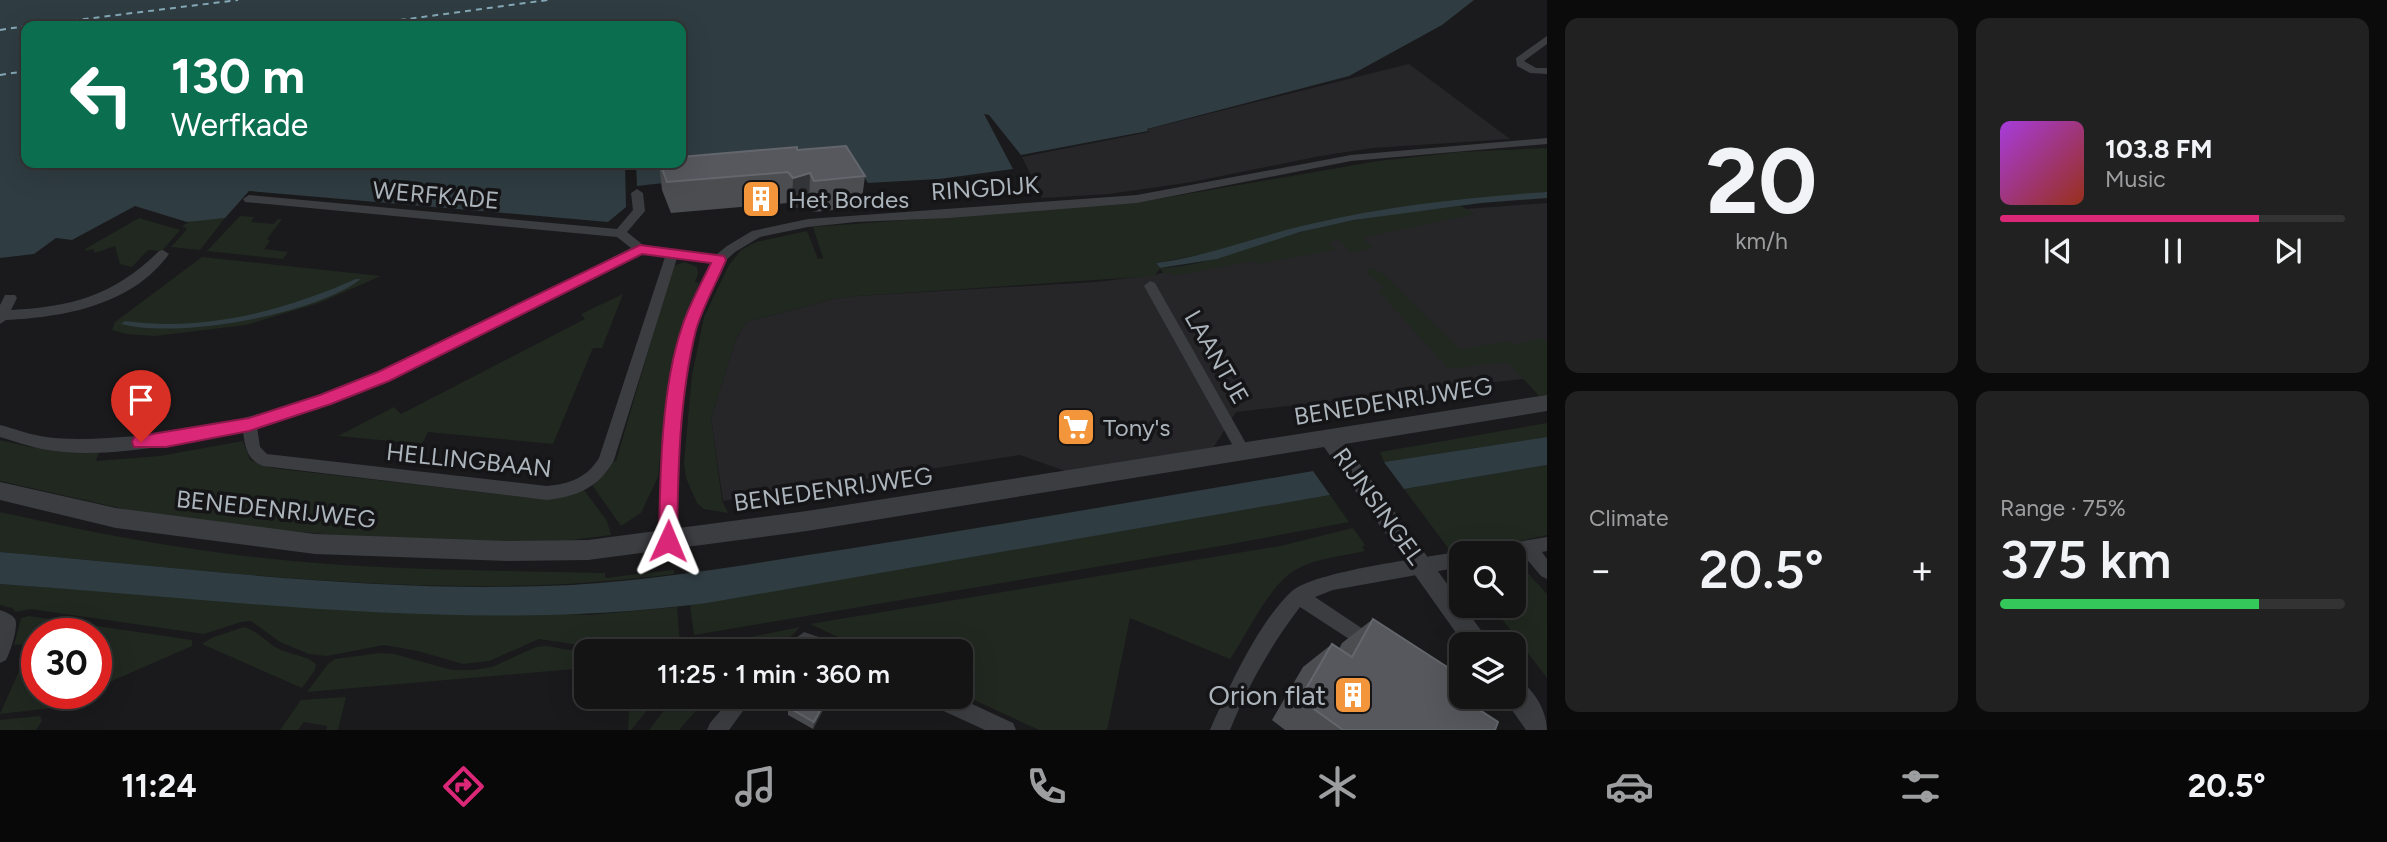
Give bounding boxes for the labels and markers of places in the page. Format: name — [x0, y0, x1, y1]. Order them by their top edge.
building icon: Het Bordes — [740, 178, 782, 220]
place label: Het Bordes — [788, 185, 909, 214]
pin — [111, 370, 171, 442]
supermarket icon: Tony's — [1055, 406, 1097, 448]
place label: Tony's — [1103, 413, 1171, 442]
building icon: Orion flat — [1332, 674, 1374, 716]
place label: Orion flat — [1208, 678, 1326, 712]

